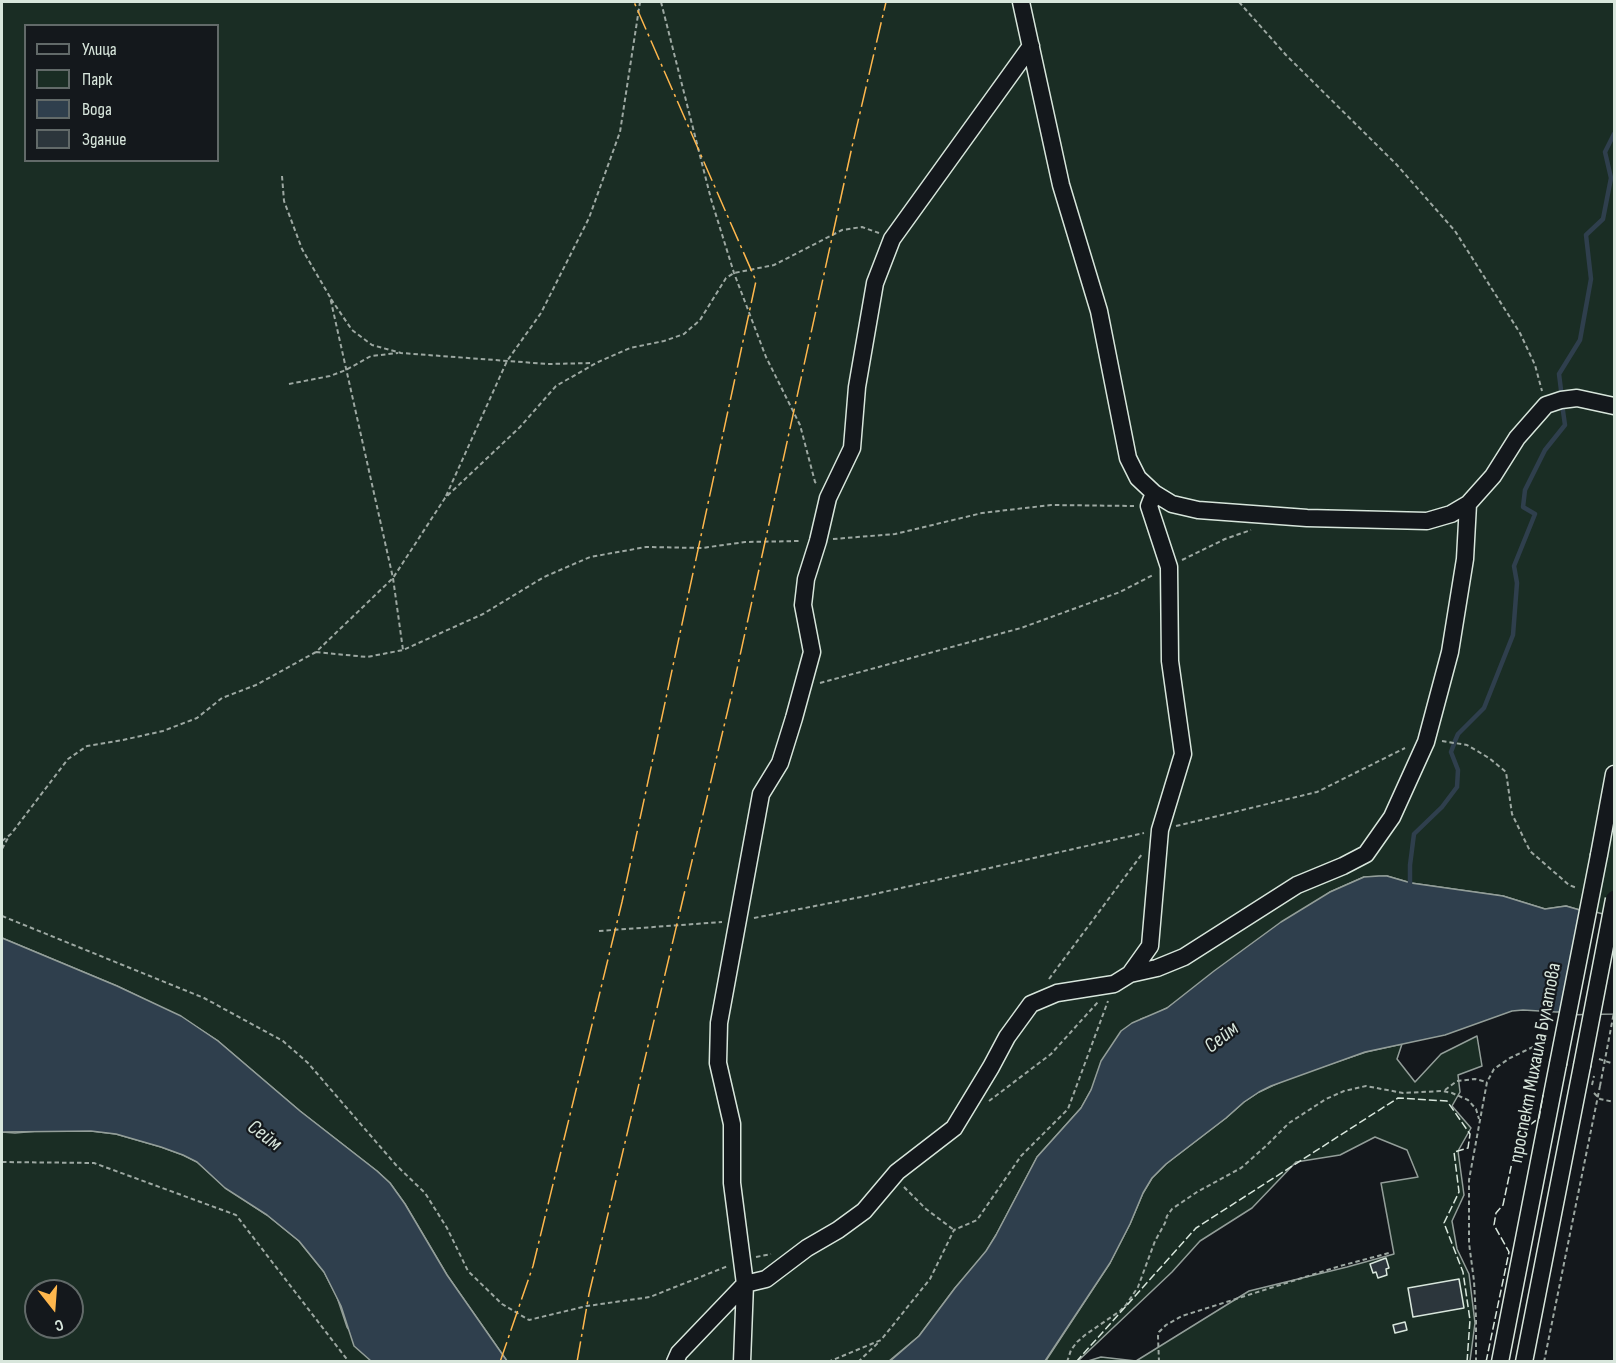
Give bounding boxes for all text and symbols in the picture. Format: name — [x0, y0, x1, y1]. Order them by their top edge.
legend — [24, 24, 219, 162]
text: Улица — [82, 39, 117, 60]
text: Парк — [82, 69, 112, 90]
text: Вода — [82, 99, 112, 120]
text: Здание — [82, 129, 127, 150]
street label: проспект Михаила Булатова — [1505, 961, 1567, 1165]
water label: Сейм — [1200, 1017, 1244, 1059]
water label: Сейм — [242, 1115, 286, 1157]
north arrow — [24, 1279, 84, 1339]
text: С — [52, 1314, 66, 1335]

